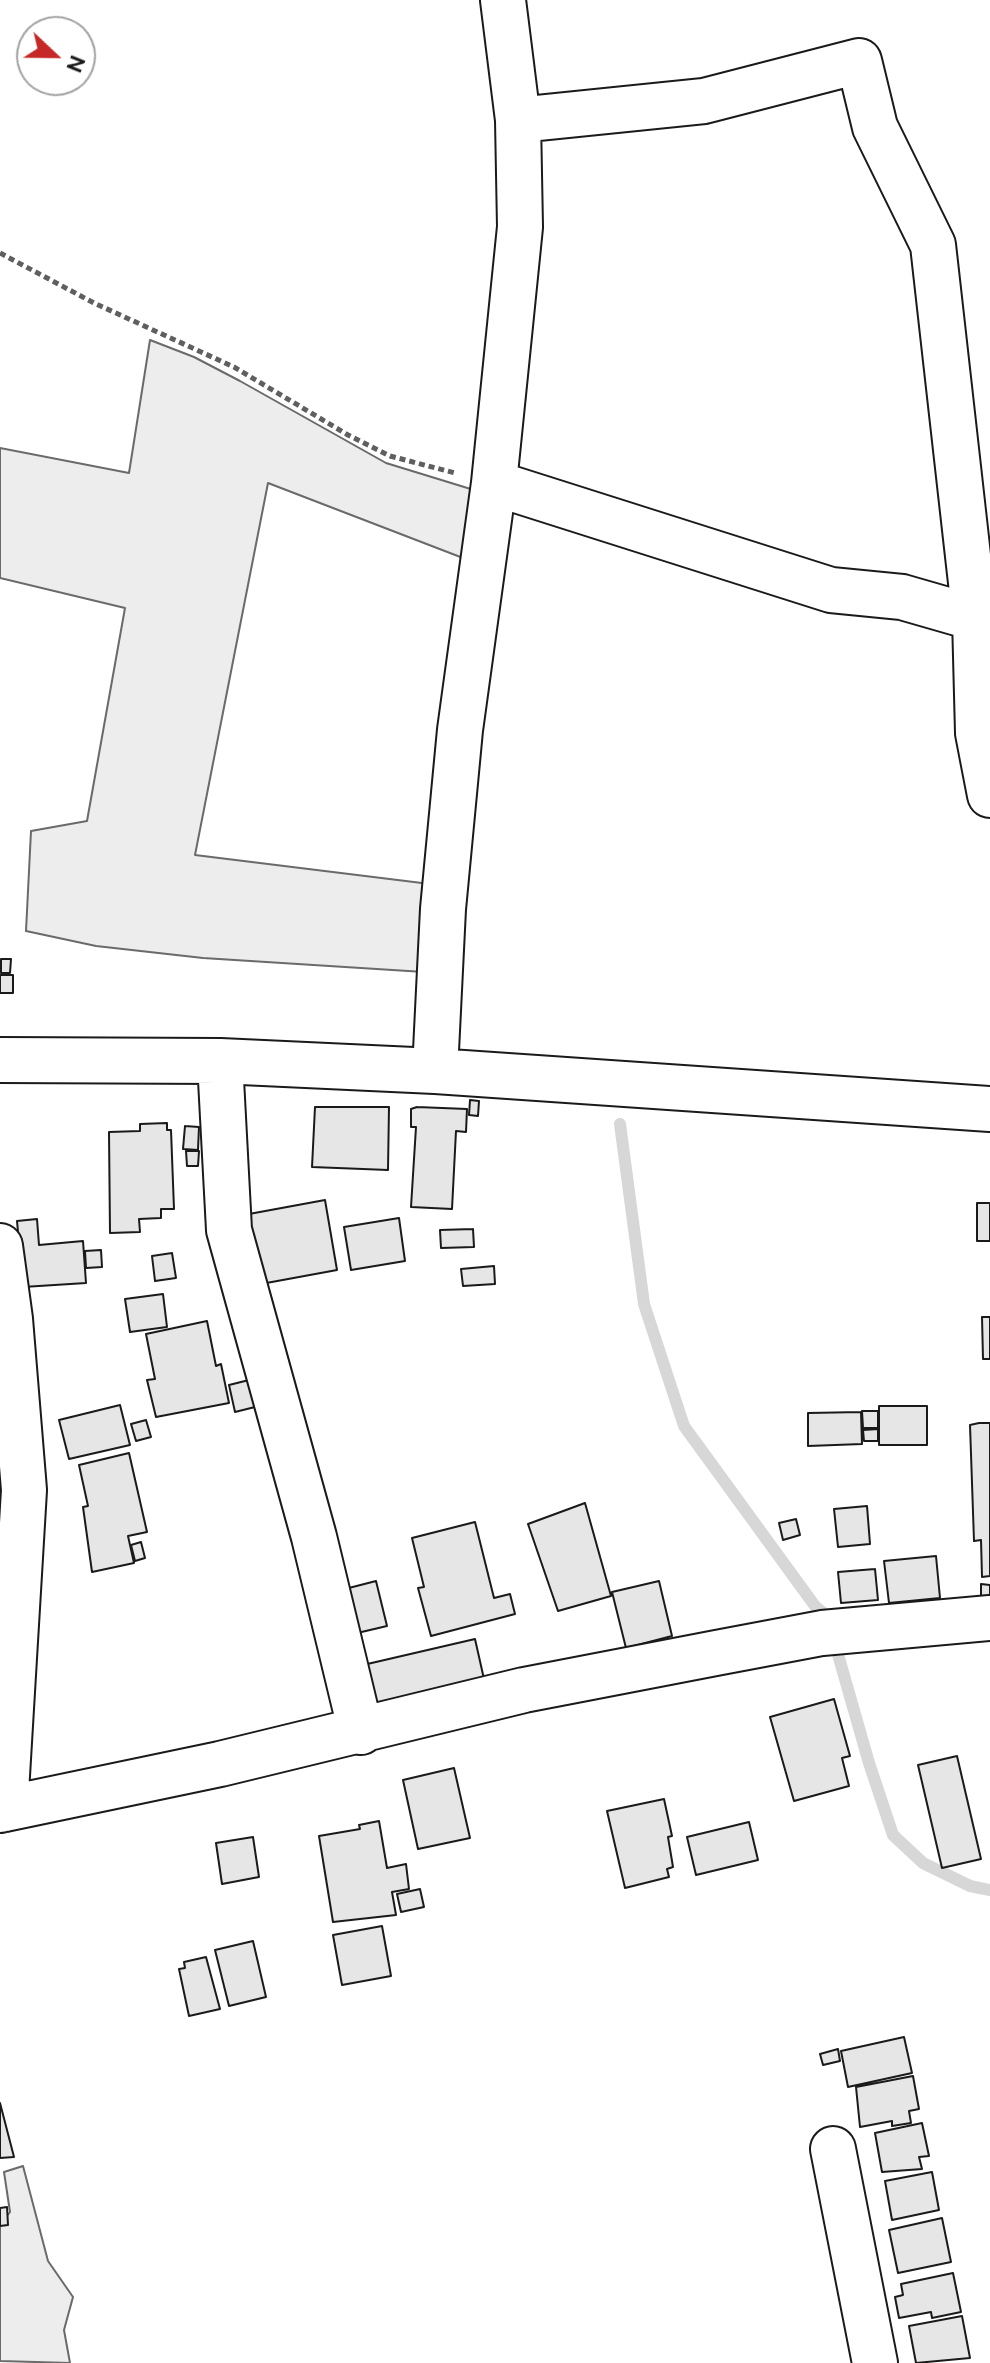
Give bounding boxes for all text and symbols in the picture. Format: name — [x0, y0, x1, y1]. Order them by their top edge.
north arrow — [16, 16, 96, 96]
text: N — [62, 52, 92, 77]

